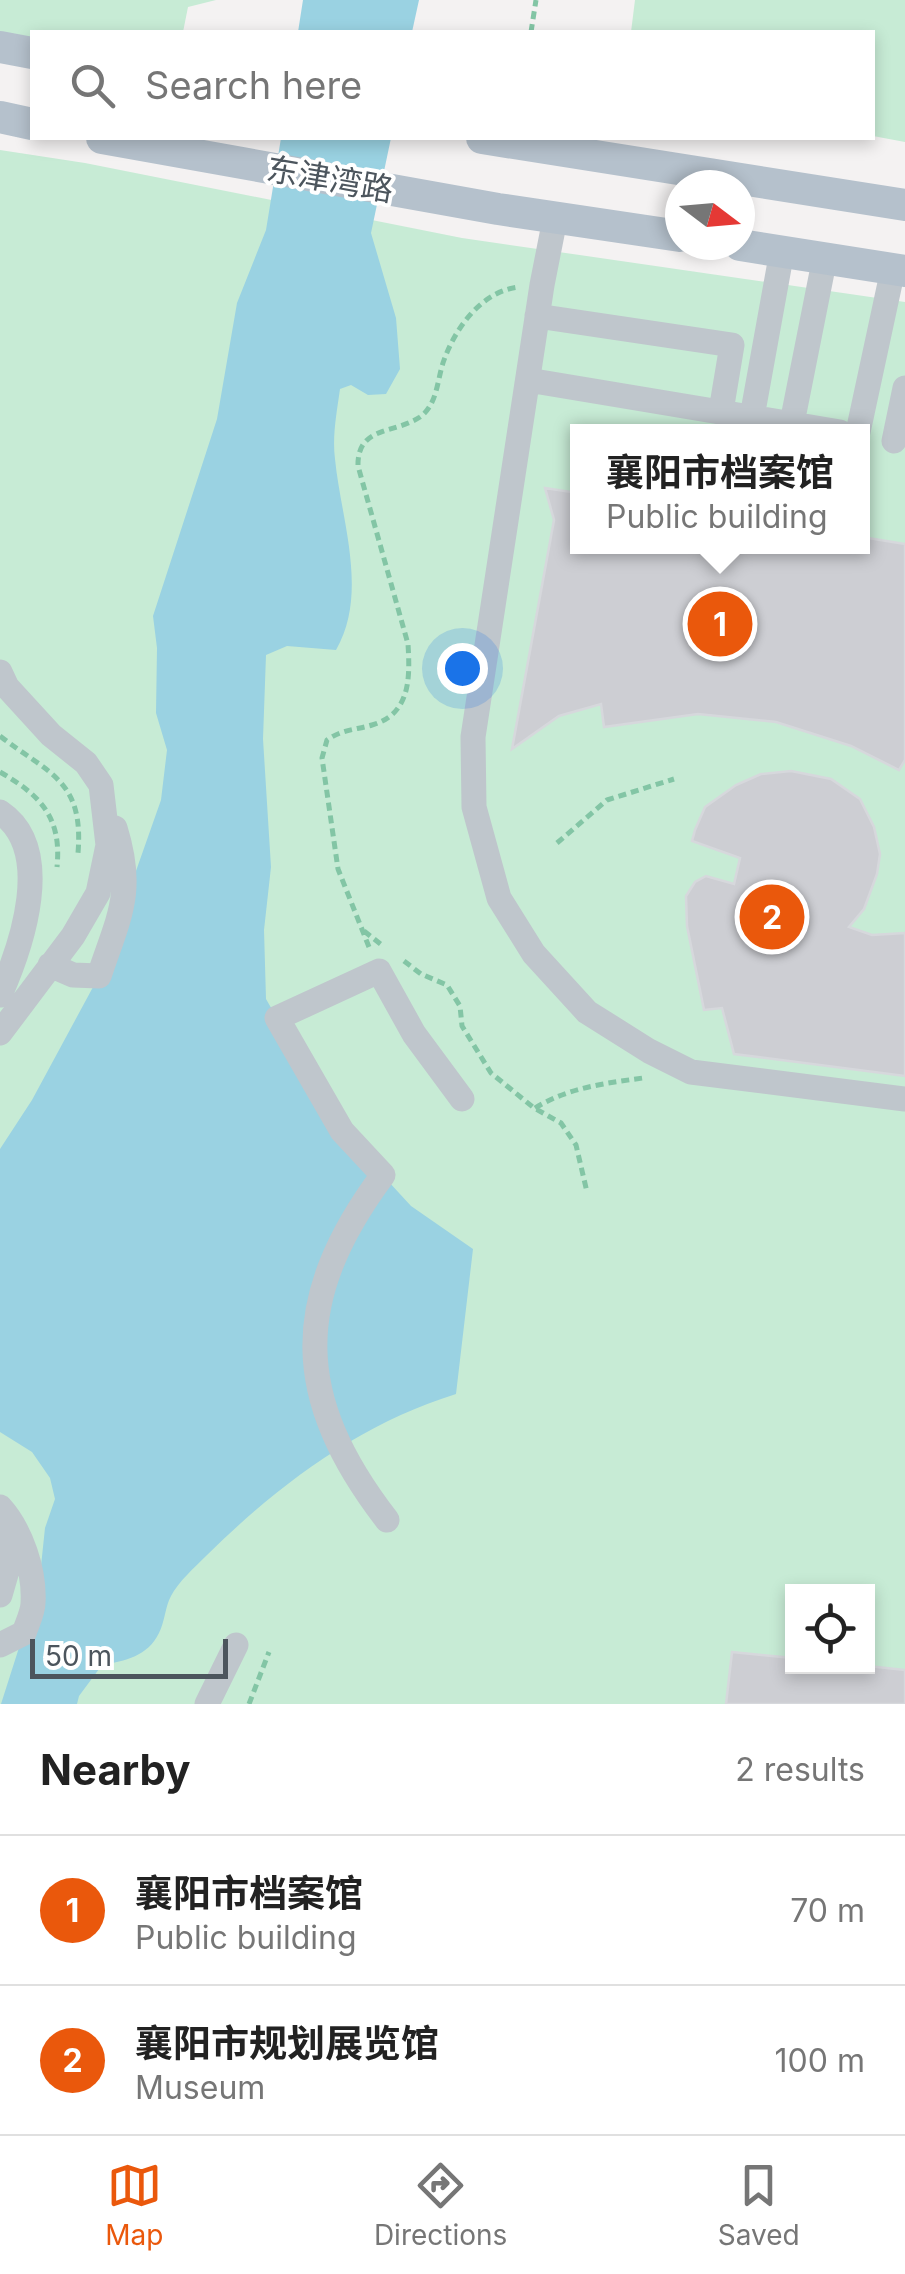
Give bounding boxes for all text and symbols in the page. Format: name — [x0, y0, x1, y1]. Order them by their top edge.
search box — [30, 30, 875, 140]
icon: search — [65, 58, 120, 113]
text: Search here — [145, 62, 362, 108]
street label: 东津湾路 — [264, 149, 396, 209]
north arrow — [665, 170, 755, 260]
popup — [570, 424, 870, 554]
text: 襄阳市档案馆 — [606, 449, 834, 495]
text: Public building — [606, 497, 828, 536]
pin: 1 — [688, 586, 752, 662]
your location — [437, 643, 488, 694]
pin: 2 — [740, 880, 804, 954]
map controls — [785, 1584, 875, 1674]
button: locate — [785, 1584, 875, 1674]
scale bar — [30, 1634, 228, 1678]
text: 50 m — [45, 1639, 112, 1673]
text: Nearby — [40, 1744, 191, 1795]
text: 2 results — [735, 1750, 865, 1789]
text: 襄阳市档案馆 — [135, 1870, 363, 1916]
text: 1 — [66, 1891, 79, 1930]
text: 70 m — [790, 1891, 865, 1930]
text: Public building — [135, 1918, 357, 1957]
text: 襄阳市规划展览馆 — [135, 2020, 439, 2066]
text: 2 — [62, 2041, 83, 2080]
text: 100 m — [775, 2041, 865, 2080]
text: Museum — [135, 2068, 265, 2107]
tab: Map — [105, 2158, 163, 2252]
tab: Directions — [374, 2158, 507, 2252]
tab: Saved — [718, 2158, 800, 2252]

